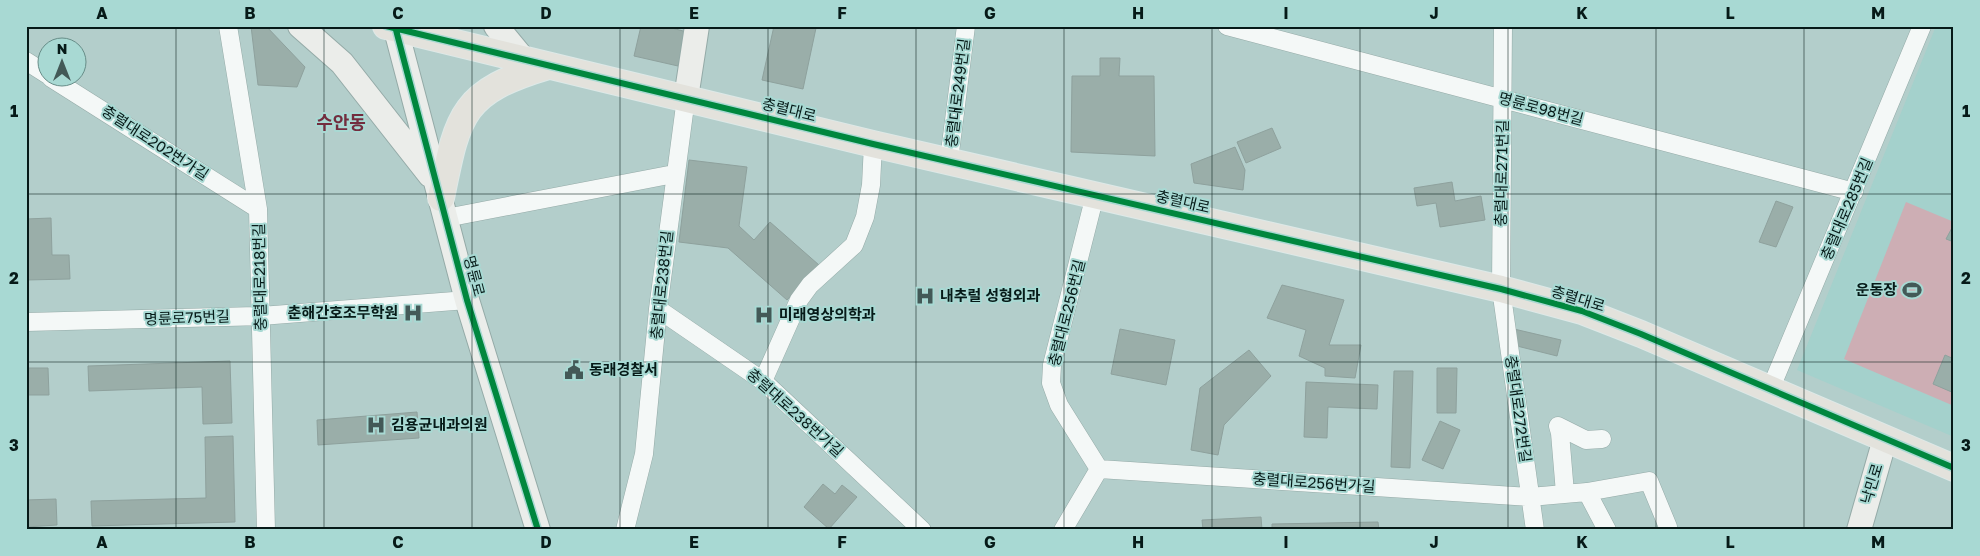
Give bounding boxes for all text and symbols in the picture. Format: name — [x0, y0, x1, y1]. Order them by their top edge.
text: A — [96, 3, 108, 23]
text: B — [244, 3, 256, 23]
text: C — [392, 3, 404, 23]
text: D — [540, 3, 552, 23]
text: E — [689, 3, 699, 23]
text: F — [837, 3, 847, 23]
text: G — [984, 3, 996, 23]
text: H — [1132, 3, 1144, 23]
text: I — [1283, 3, 1289, 23]
text: J — [1429, 3, 1439, 23]
text: K — [1576, 3, 1588, 23]
text: L — [1725, 3, 1735, 23]
text: M — [1871, 3, 1885, 23]
street label: 충렬대로249번길 — [941, 37, 973, 148]
north arrow — [38, 38, 88, 88]
text: N — [57, 40, 67, 57]
street label: 명륜로98번길 — [1497, 88, 1586, 128]
street label: 충렬대로 — [760, 94, 818, 124]
text: 1 — [10, 101, 18, 121]
street label: 충렬대로202번가길 — [99, 101, 212, 183]
text: 1 — [1962, 101, 1970, 121]
district label: 수안동 — [316, 111, 366, 133]
street label: 충렬대로271번길 — [1491, 119, 1511, 226]
street label: 충렬대로285번길 — [1816, 155, 1876, 262]
street label: 충렬대로 — [1154, 186, 1212, 216]
street label: 충렬대로218번길 — [249, 223, 269, 331]
street label: 충렬대로238번길 — [646, 230, 676, 340]
street label: 명륜로 — [461, 253, 489, 298]
street label: 충렬대로256번길 — [1044, 258, 1088, 368]
text: 2 — [9, 268, 19, 288]
text: 2 — [1961, 268, 1971, 288]
sports icon: 운동장 — [1901, 279, 1923, 301]
place label: 운동장 — [1856, 280, 1897, 298]
street label: 충렬대로 — [1549, 281, 1607, 315]
hospital icon: 내추럴 성형외과 — [914, 285, 936, 307]
place label: 내추럴 성형외과 — [940, 286, 1041, 304]
hospital icon: 춘해간호조무학원 — [402, 302, 424, 324]
place label: 춘해간호조무학원 — [288, 303, 398, 321]
hospital icon: 미래영상의학과 — [753, 304, 775, 326]
place label: 미래영상의학과 — [779, 305, 876, 323]
street label: 명륜로75번길 — [144, 307, 230, 327]
street label: 충렬대로272번길 — [1503, 354, 1535, 464]
public building icon: 동래경찰서 — [563, 359, 585, 381]
place label: 동래경찰서 — [589, 360, 658, 378]
street label: 충렬대로238번가길 — [744, 364, 847, 460]
hospital icon: 김용균내과의원 — [365, 414, 387, 436]
place label: 김용균내과의원 — [391, 415, 488, 433]
text: 3 — [9, 435, 19, 455]
text: 3 — [1961, 435, 1971, 455]
street label: 낙민로 — [1856, 461, 1886, 506]
street label: 충렬대로256번가길 — [1252, 469, 1376, 495]
text: A — [96, 532, 108, 552]
text: B — [244, 532, 256, 552]
text: C — [392, 532, 404, 552]
text: D — [540, 532, 552, 552]
text: E — [689, 532, 699, 552]
text: F — [837, 532, 847, 552]
text: G — [984, 532, 996, 552]
text: H — [1132, 532, 1144, 552]
text: I — [1283, 532, 1289, 552]
text: J — [1429, 532, 1439, 552]
text: K — [1576, 532, 1588, 552]
text: L — [1725, 532, 1735, 552]
text: M — [1871, 532, 1885, 552]

